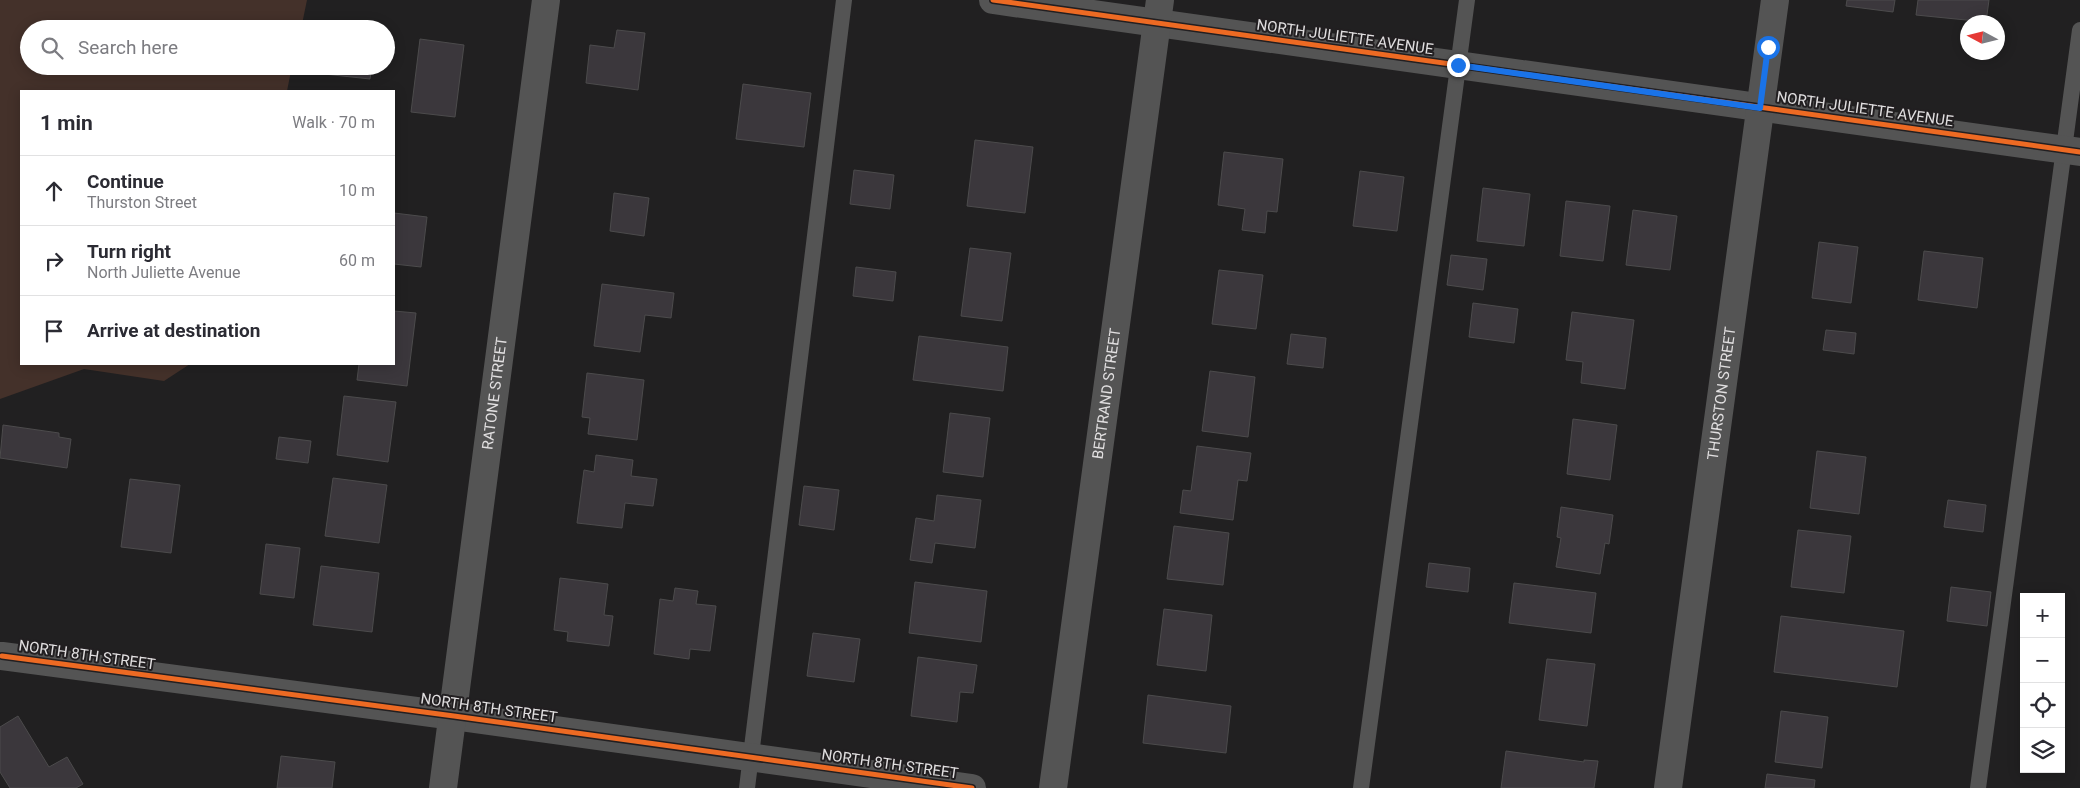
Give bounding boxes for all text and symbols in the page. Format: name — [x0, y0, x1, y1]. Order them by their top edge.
north arrow — [1960, 15, 2005, 60]
street label: NORTH JULIETTE AVENUE — [1255, 16, 1435, 58]
search box — [20, 20, 395, 75]
icon: search — [38, 34, 66, 62]
text: Search here — [78, 36, 178, 59]
route start — [1757, 36, 1780, 59]
route end — [1447, 54, 1470, 77]
street label: NORTH JULIETTE AVENUE — [1775, 88, 1955, 130]
text: 1 min — [40, 111, 93, 135]
text: Walk · 70 m — [292, 113, 375, 132]
text: Continue — [87, 170, 164, 193]
icon: ahead — [40, 177, 68, 205]
text: 10 m — [339, 181, 375, 200]
text: Thurston Street — [87, 193, 197, 212]
text: Turn right — [87, 240, 171, 263]
icon: right — [40, 247, 68, 275]
text: 60 m — [339, 251, 375, 270]
text: North Juliette Avenue — [87, 263, 241, 282]
icon: arrive — [40, 317, 68, 345]
text: Arrive at destination — [87, 319, 260, 342]
street label: THURSTON STREET — [1704, 326, 1740, 461]
street label: BERTRAND STREET — [1089, 327, 1124, 460]
street label: RATONE STREET — [478, 336, 511, 451]
map controls — [2020, 593, 2065, 773]
button: + — [2020, 593, 2065, 638]
street label: NORTH 8TH STREET — [17, 636, 157, 674]
button: − — [2020, 638, 2065, 683]
button: locate — [2020, 683, 2065, 728]
street label: NORTH 8TH STREET — [419, 689, 559, 727]
button: layers — [2020, 728, 2065, 773]
street label: NORTH 8TH STREET — [820, 745, 960, 783]

